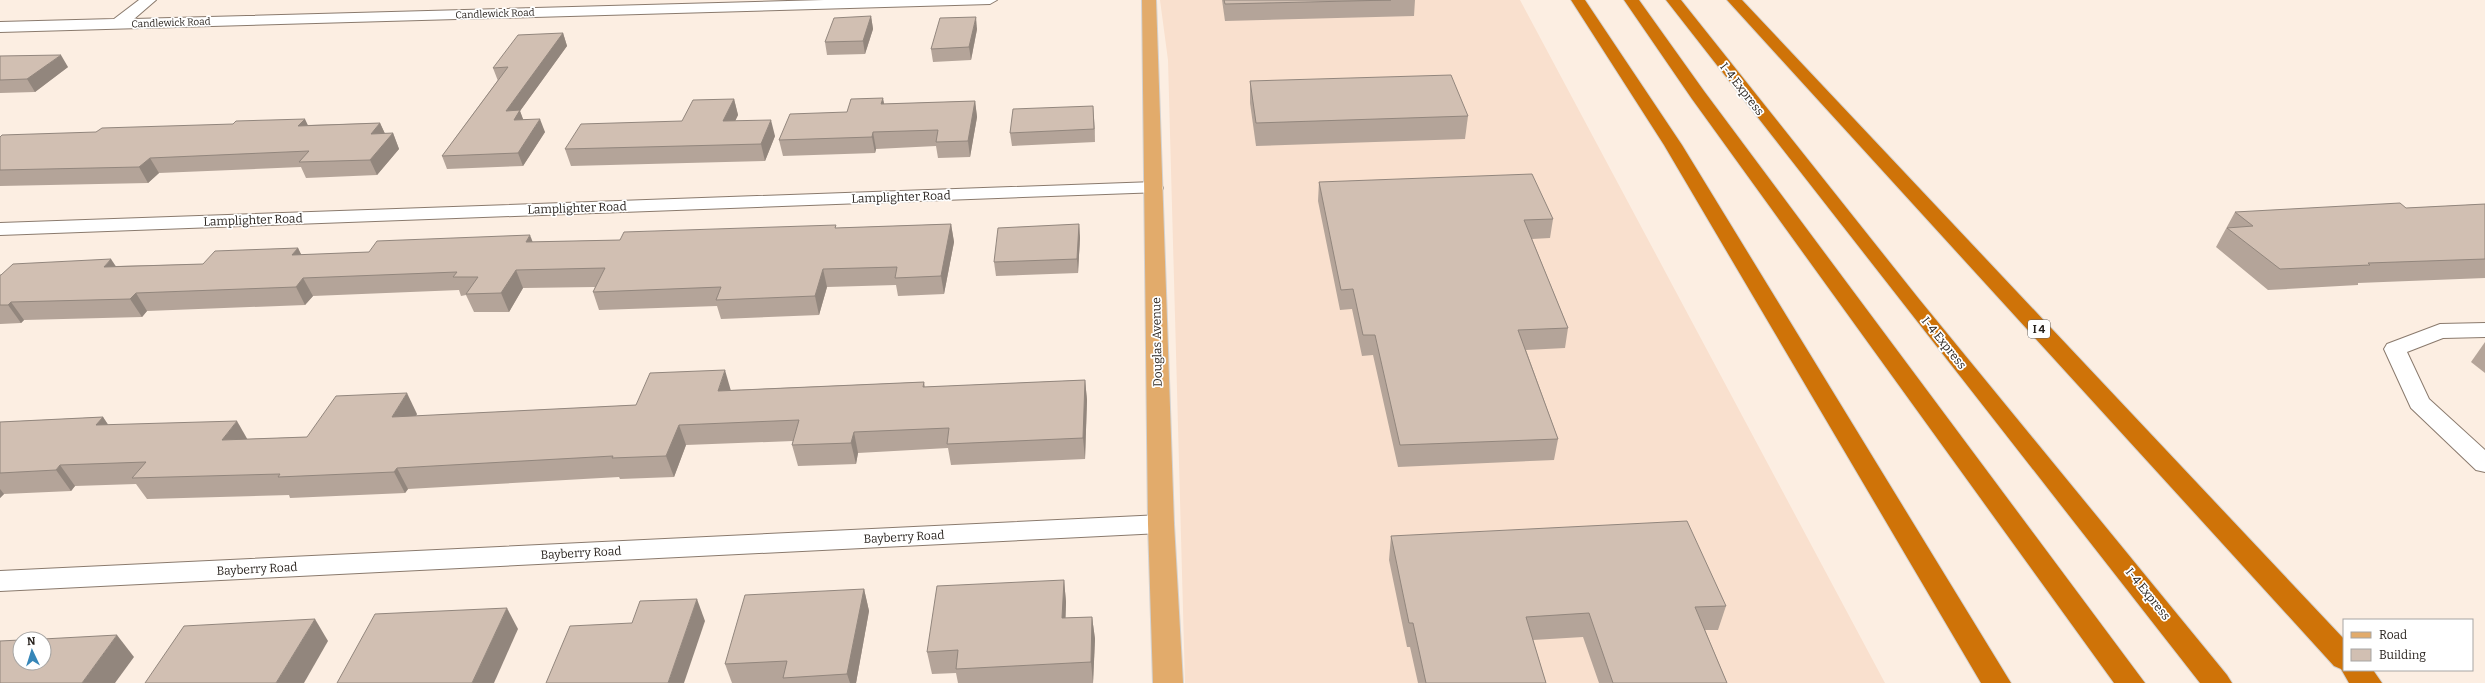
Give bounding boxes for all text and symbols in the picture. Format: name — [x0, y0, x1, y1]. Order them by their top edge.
street label: Candlewick Road — [455, 7, 535, 21]
street label: Candlewick Road — [131, 16, 211, 30]
street label: I-4 Express — [1717, 60, 1767, 118]
street label: Lamplighter Road — [851, 188, 951, 206]
street label: Lamplighter Road — [527, 199, 627, 217]
street label: Lamplighter Road — [203, 211, 303, 229]
street label: Douglas Avenue — [1149, 297, 1165, 387]
street label: I-4 Express — [1919, 314, 1969, 372]
road number: I 4 — [2028, 320, 2050, 338]
street label: Bayberry Road — [863, 528, 945, 546]
street label: Bayberry Road — [540, 544, 622, 562]
street label: Bayberry Road — [216, 560, 298, 578]
street label: I-4 Express — [2123, 565, 2173, 623]
legend — [2343, 619, 2473, 671]
text: Road — [2379, 628, 2407, 642]
north arrow — [12, 631, 52, 671]
text: N — [27, 635, 37, 648]
text: Building — [2379, 648, 2426, 662]

